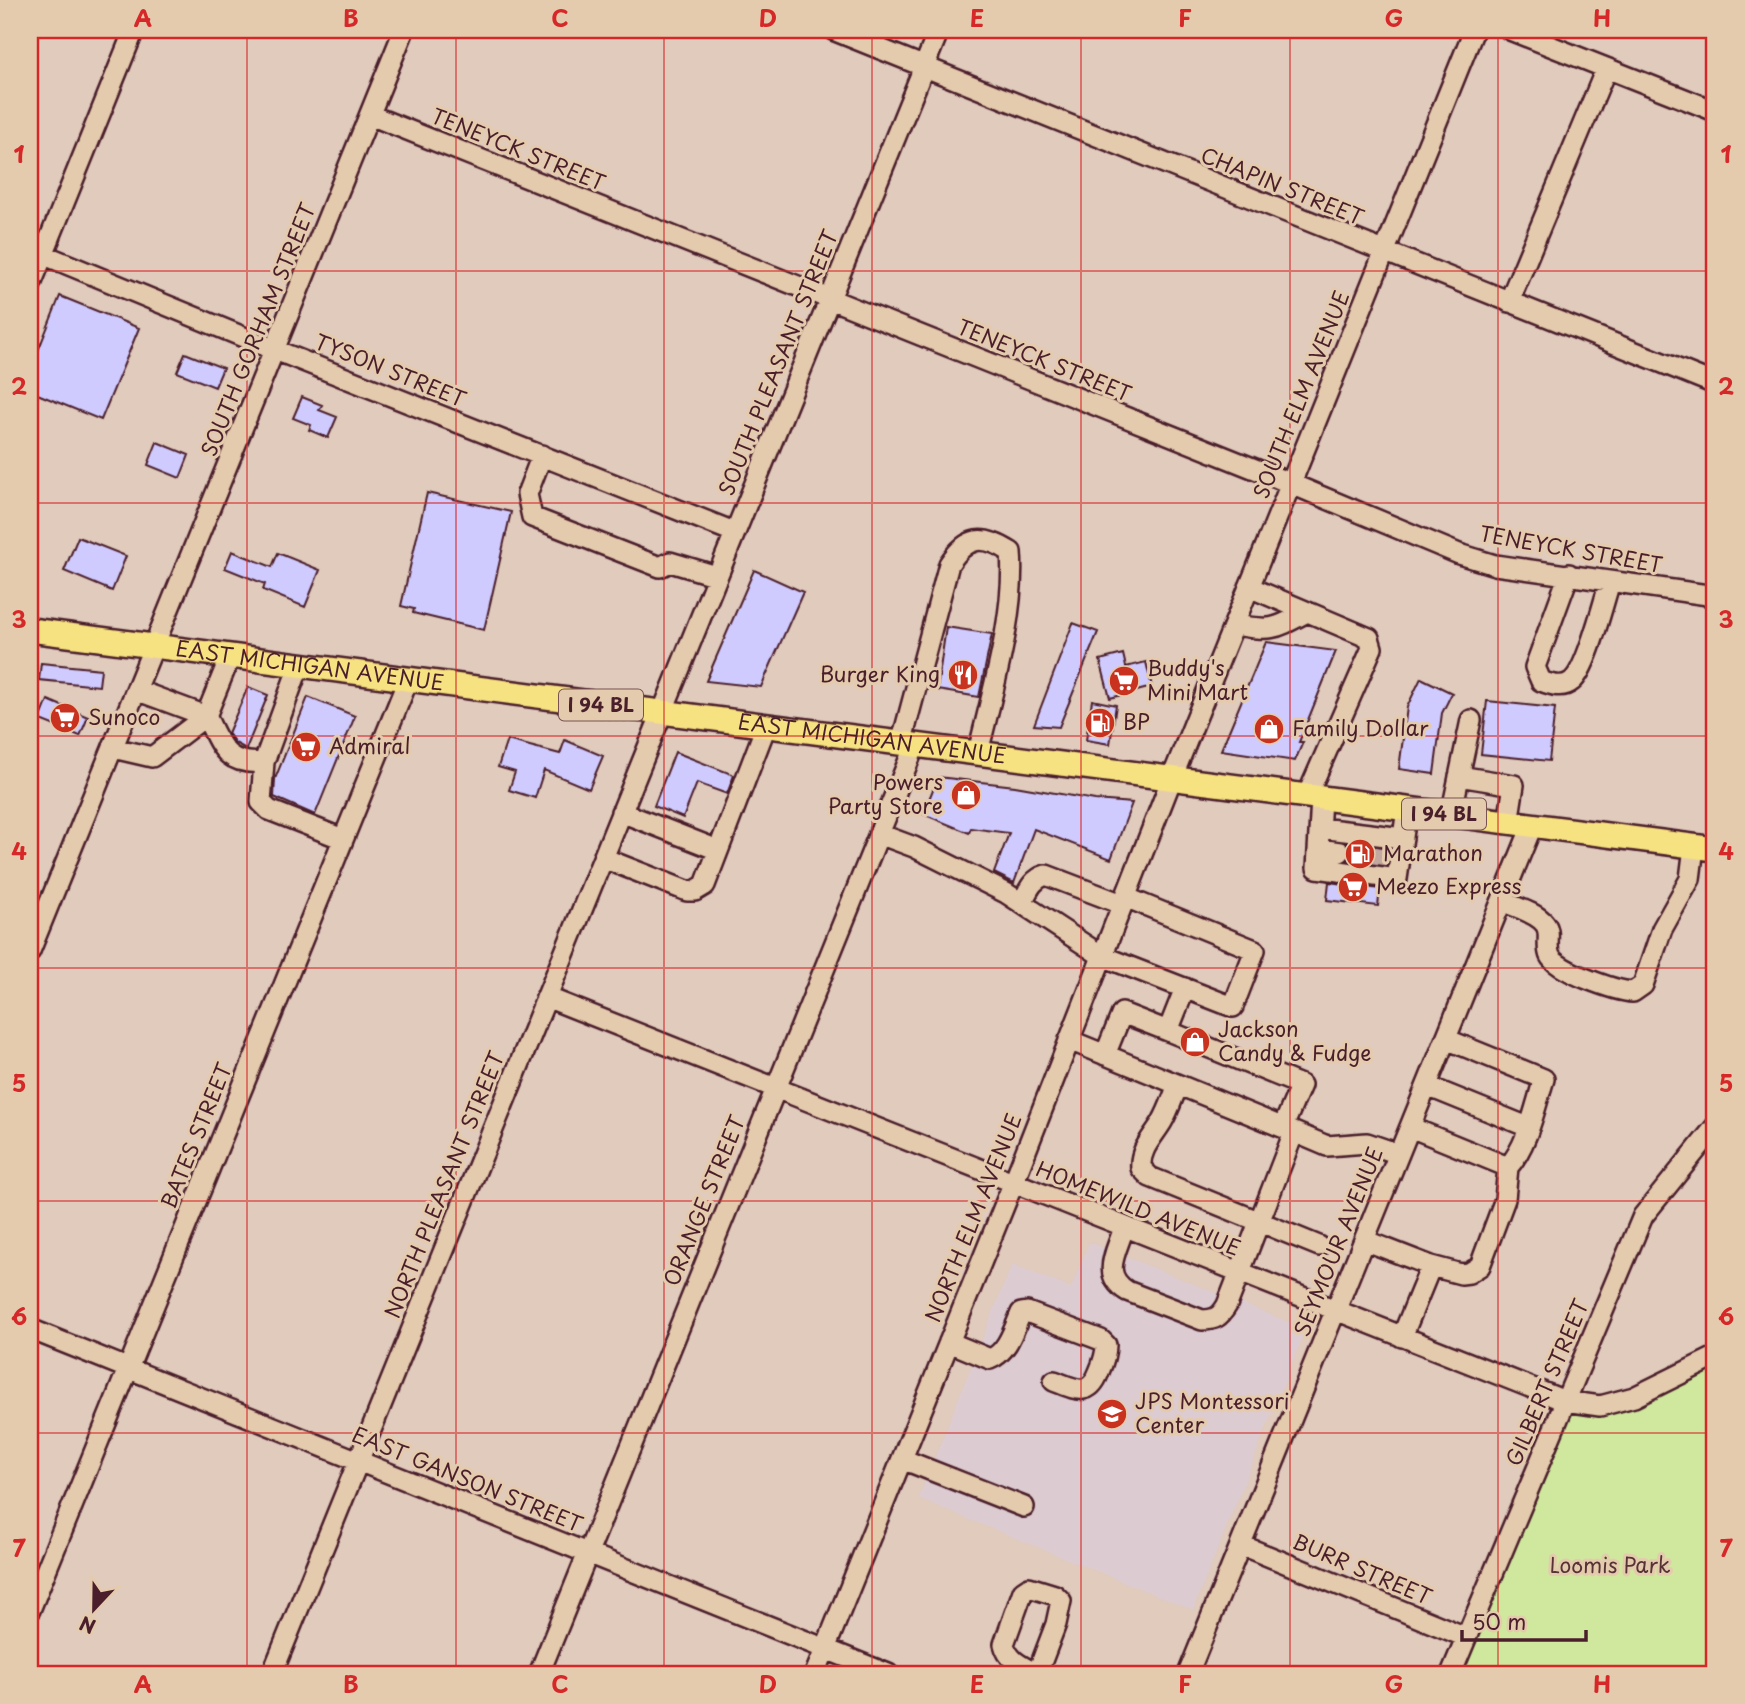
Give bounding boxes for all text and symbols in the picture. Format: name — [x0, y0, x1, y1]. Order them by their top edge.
text: A — [134, 0, 152, 35]
text: B — [343, 0, 359, 35]
text: C — [551, 0, 569, 35]
text: D — [759, 0, 777, 35]
text: E — [970, 0, 984, 35]
text: F — [1178, 0, 1192, 35]
text: G — [1385, 0, 1403, 35]
text: H — [1593, 0, 1611, 35]
street label: TENEYCK STREET — [427, 99, 611, 198]
text: 1 — [14, 136, 25, 171]
text: 1 — [1721, 136, 1732, 171]
street label: CHAPIN STREET — [1196, 138, 1370, 233]
street label: SOUTH GORHAM STREET — [192, 197, 323, 461]
street label: SOUTH PLEASANT STREET — [709, 224, 845, 500]
street label: SOUTH ELM AVENUE — [1244, 286, 1356, 503]
street label: TENEYCK STREET — [953, 310, 1137, 409]
street label: TYSON STREET — [310, 324, 472, 414]
text: 2 — [11, 368, 27, 403]
text: 2 — [1718, 368, 1734, 403]
street label: TENEYCK STREET — [1478, 516, 1665, 580]
text: 3 — [11, 601, 27, 636]
text: 3 — [1718, 601, 1734, 636]
street label: EAST MICHIGAN AVENUE — [174, 631, 446, 698]
place label: Buddy's Mini Mart — [1147, 651, 1248, 707]
place label: Burger King — [820, 657, 940, 689]
restaurant icon: Burger King — [946, 658, 980, 692]
supermarket icon: Buddy's Mini Mart — [1107, 664, 1141, 698]
road number: I 94 BL — [559, 690, 643, 720]
place label: Sunoco — [88, 700, 160, 732]
supermarket icon: Sunoco — [48, 701, 82, 735]
street label: EAST MICHIGAN AVENUE — [736, 704, 1008, 771]
place label: BP — [1123, 705, 1150, 737]
fuel station icon: BP — [1083, 706, 1117, 740]
place label: Family Dollar — [1292, 711, 1429, 743]
shop icon: Family Dollar — [1252, 712, 1286, 746]
place label: Admiral — [329, 729, 410, 761]
supermarket icon: Admiral — [289, 730, 323, 764]
place label: Powers Party Store — [828, 765, 943, 821]
shop icon: Powers Party Store — [949, 778, 983, 812]
road number: I 94 BL — [1402, 799, 1486, 830]
text: 4 — [11, 833, 27, 868]
text: 4 — [1718, 833, 1734, 868]
place label: Marathon — [1383, 836, 1483, 868]
fuel station icon: Marathon — [1343, 837, 1377, 871]
place label: Meezo Express — [1376, 869, 1521, 901]
supermarket icon: Meezo Express — [1336, 870, 1370, 904]
place label: Jackson Candy & Fudge — [1218, 1012, 1371, 1068]
shop icon: Jackson Candy & Fudge — [1178, 1025, 1212, 1059]
street label: NORTH PLEASANT STREET — [375, 1046, 512, 1322]
street label: BATES STREET — [151, 1057, 239, 1213]
text: 5 — [12, 1065, 26, 1100]
text: 5 — [1719, 1065, 1733, 1100]
street label: NORTH ELM AVENUE — [916, 1108, 1029, 1326]
street label: ORANGE STREET — [654, 1109, 752, 1290]
street label: SEYMOUR AVENUE — [1284, 1142, 1390, 1341]
street label: HOMEWILD AVENUE — [1032, 1151, 1246, 1263]
street label: GILBERT STREET — [1497, 1293, 1596, 1471]
text: 6 — [11, 1298, 27, 1333]
text: 6 — [1718, 1298, 1734, 1333]
place label: JPS Montessori Center — [1135, 1384, 1289, 1440]
school or university icon: JPS Montessori Center — [1095, 1397, 1129, 1431]
street label: EAST GANSON STREET — [348, 1417, 589, 1539]
street label: BURR STREET — [1288, 1524, 1438, 1612]
text: 7 — [12, 1530, 26, 1565]
text: 7 — [1719, 1530, 1733, 1565]
park label: Loomis Park — [1549, 1548, 1671, 1580]
north arrow — [60, 1574, 130, 1644]
scale bar — [1462, 1599, 1586, 1643]
text: 50 m — [1472, 1605, 1526, 1637]
text: N — [75, 1610, 99, 1641]
text: A — [134, 1666, 152, 1701]
text: B — [343, 1666, 359, 1701]
text: C — [551, 1666, 569, 1701]
text: D — [759, 1666, 777, 1701]
text: E — [970, 1666, 984, 1701]
text: F — [1178, 1666, 1192, 1701]
text: G — [1385, 1666, 1403, 1701]
text: H — [1593, 1666, 1611, 1701]

